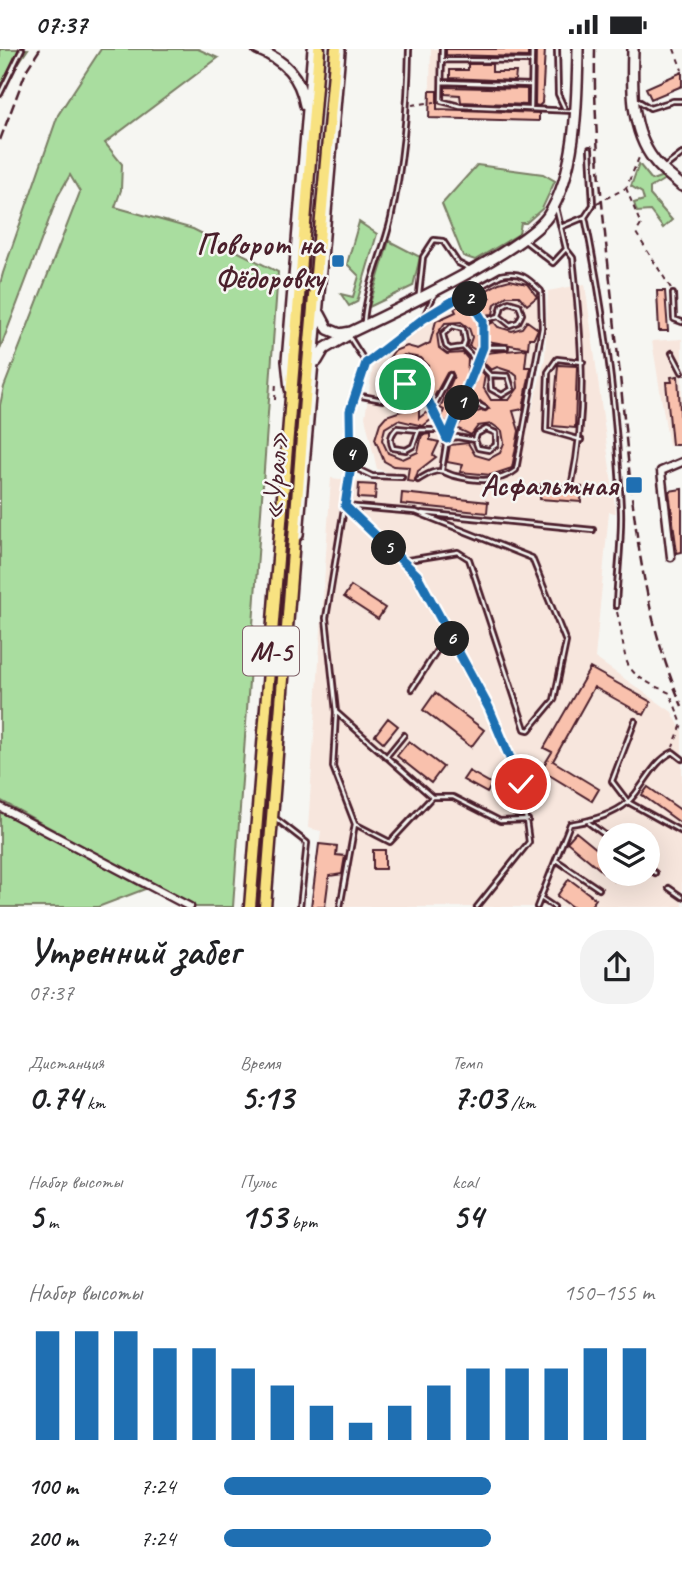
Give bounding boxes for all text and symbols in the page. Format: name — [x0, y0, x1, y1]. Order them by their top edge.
text: 07:37 — [35, 8, 87, 41]
place label: Поворот на Фёдоровку — [197, 225, 327, 297]
marker: Поворот на Фёдоровку — [330, 253, 346, 269]
pin: 2 — [452, 281, 488, 317]
text: 2 — [465, 286, 474, 310]
pin — [375, 354, 435, 414]
icon: arrive — [386, 365, 424, 403]
pin: 1 — [444, 385, 480, 421]
text: 1 — [457, 390, 466, 414]
street label: «Урал» — [253, 430, 297, 522]
pin: 4 — [334, 437, 368, 473]
text: 4 — [346, 442, 355, 466]
place label: Асфальтная — [481, 466, 620, 504]
marker: Асфальтная — [624, 475, 644, 495]
pin: 5 — [372, 531, 406, 565]
text: 5 — [384, 535, 393, 559]
pin: 6 — [434, 621, 470, 657]
text: 6 — [447, 626, 456, 650]
road number: М-5 — [243, 627, 299, 675]
pin — [491, 754, 551, 814]
icon: check — [502, 765, 540, 803]
map controls — [597, 823, 660, 886]
button: layers — [597, 823, 660, 886]
text: Утренний забег — [28, 928, 240, 975]
button: share — [580, 930, 654, 1004]
text: 07:37 — [28, 978, 74, 1007]
text: Дистанция — [28, 1051, 104, 1075]
text: Время — [240, 1051, 280, 1075]
text: Темп — [452, 1051, 483, 1075]
text: 0.74 — [28, 1075, 82, 1120]
text: 5:13 — [240, 1075, 294, 1120]
text: 7:03 — [452, 1075, 506, 1120]
text: km — [82, 1091, 105, 1115]
text: /km — [506, 1091, 535, 1115]
text: Набор высоты — [28, 1170, 122, 1194]
text: Пульс — [240, 1170, 277, 1194]
text: kcal — [452, 1170, 477, 1194]
text: 5 — [28, 1194, 43, 1239]
text: 153 — [240, 1194, 287, 1239]
text: 54 — [452, 1194, 483, 1239]
text: m — [43, 1210, 58, 1234]
text: bpm — [287, 1210, 317, 1234]
text: Набор высоты — [28, 1278, 142, 1307]
text: 150–155 m — [563, 1278, 654, 1307]
text: 100 m — [28, 1472, 78, 1501]
text: 7:24 — [140, 1472, 176, 1501]
text: 200 m — [28, 1524, 78, 1553]
text: 7:24 — [140, 1524, 176, 1553]

